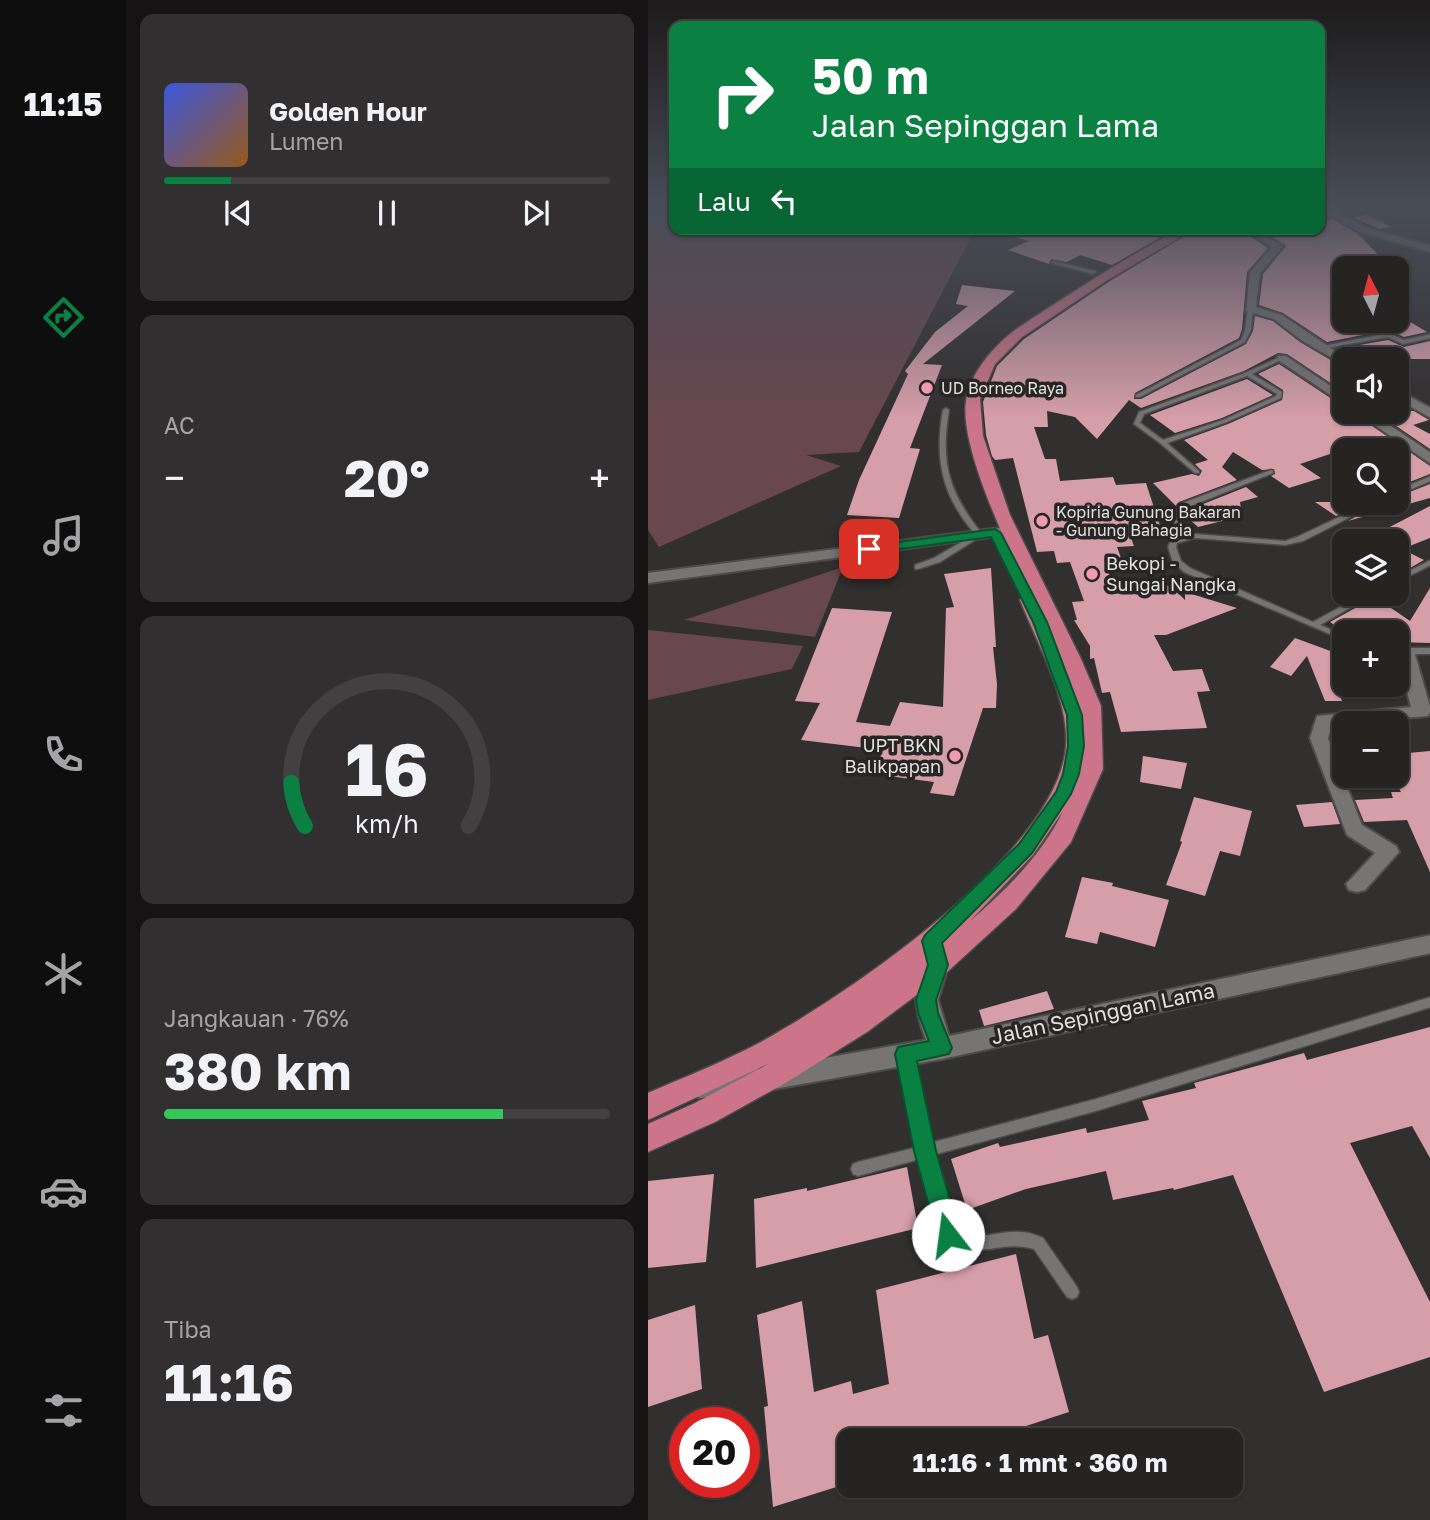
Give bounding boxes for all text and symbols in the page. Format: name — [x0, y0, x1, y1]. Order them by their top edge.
text: 50 m — [812, 46, 929, 105]
icon: right — [697, 49, 788, 140]
text: 11:15 — [23, 85, 103, 123]
text: Golden Hour — [269, 96, 427, 127]
text: Jalan Sepinggan Lama — [812, 106, 1159, 144]
text: Lumen — [269, 127, 343, 155]
icon: left — [765, 182, 803, 220]
text: Lalu — [697, 186, 751, 217]
icon: previous — [219, 194, 257, 232]
icon: pause — [368, 194, 406, 232]
icon: next — [517, 194, 555, 232]
north arrow — [1332, 256, 1409, 332]
map controls — [1332, 256, 1409, 788]
icon: directions — [39, 293, 88, 342]
button: sound — [1332, 347, 1409, 424]
place label: UD Borneo Raya — [941, 378, 1064, 398]
marker: UD Borneo Raya — [919, 380, 935, 396]
text: AC — [164, 411, 195, 439]
button: search — [1332, 438, 1409, 515]
text: 20° — [344, 446, 430, 508]
text: − — [164, 455, 185, 500]
text: + — [589, 455, 610, 500]
place label: Kopiria Gunung Bakaran - Gunung Bahagia — [1056, 502, 1241, 540]
icon: music — [39, 511, 88, 560]
marker: Kopiria Gunung Bakaran - Gunung Bahagia — [1034, 513, 1050, 529]
pin — [839, 519, 899, 579]
button: layers — [1332, 529, 1409, 606]
icon: arrive — [850, 530, 888, 568]
place label: Bekopi - Sungai Nangka — [1106, 552, 1236, 595]
marker: Bekopi - Sungai Nangka — [1084, 566, 1100, 582]
button: + — [1332, 620, 1409, 697]
button: − — [1332, 711, 1409, 788]
text: 16 — [345, 725, 429, 812]
icon: phone — [39, 730, 88, 779]
place label: UPT BKN Balikpapan — [844, 734, 941, 777]
marker: UPT BKN Balikpapan — [947, 748, 963, 764]
text: km/h — [355, 808, 419, 839]
icon: climate — [39, 949, 88, 998]
street label: Jalan Sepinggan Lama — [989, 977, 1217, 1049]
text: Jangkauan · 76% — [164, 1004, 349, 1032]
text: 380 km — [164, 1039, 351, 1101]
icon: car — [39, 1167, 88, 1216]
position arrow — [911, 1198, 985, 1272]
text: Tiba — [164, 1315, 212, 1343]
text: 11:16 — [164, 1350, 294, 1412]
icon: filters — [39, 1386, 88, 1435]
speed limit sign: 20 — [669, 1407, 760, 1498]
text: 11:16 · 1 mnt · 360 m — [913, 1447, 1167, 1478]

